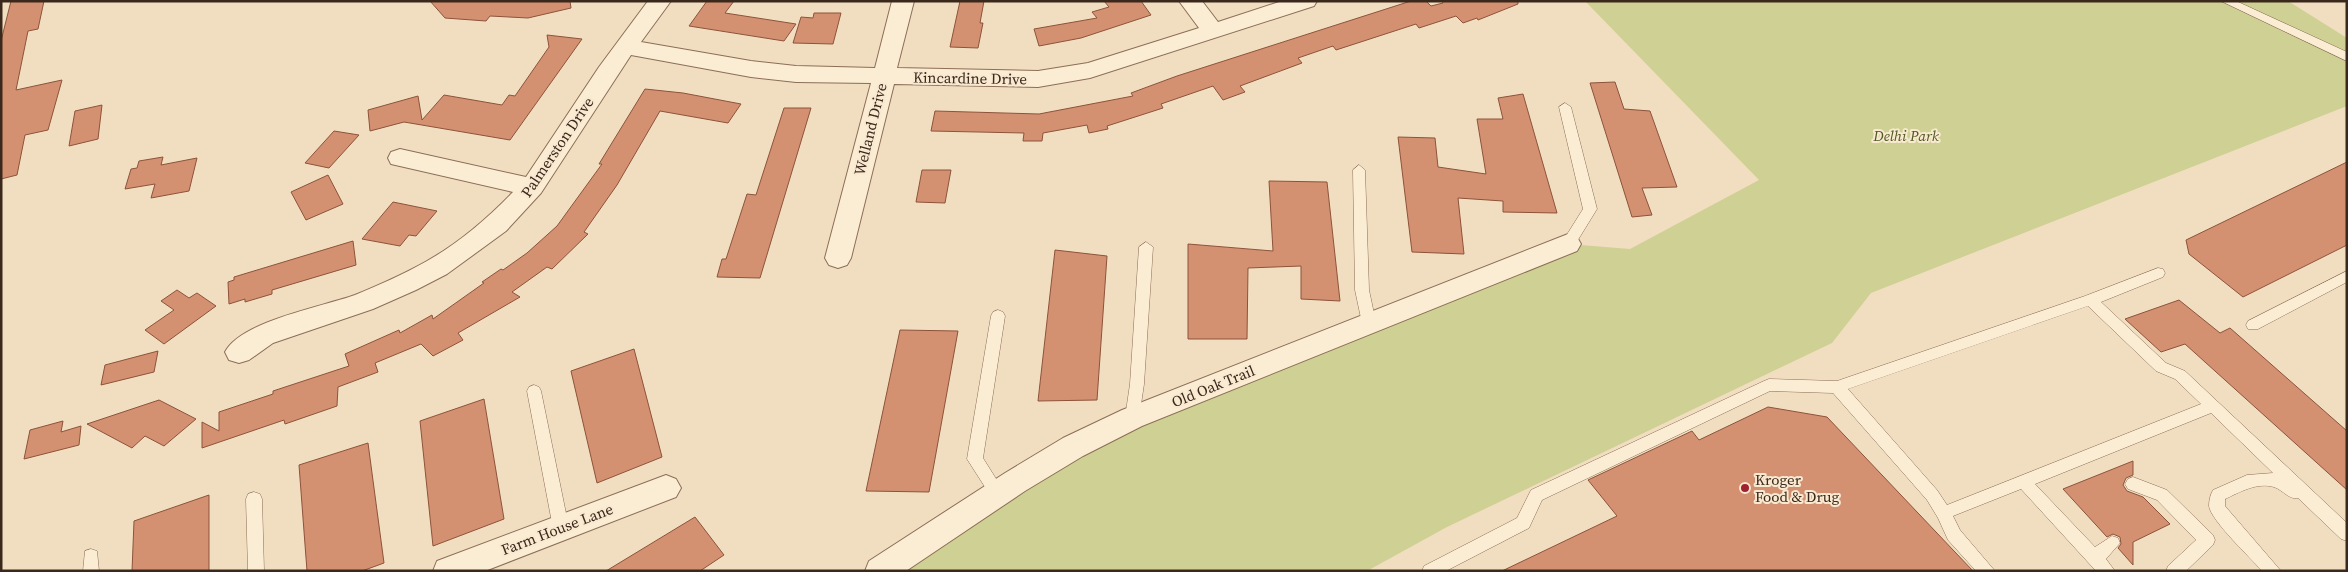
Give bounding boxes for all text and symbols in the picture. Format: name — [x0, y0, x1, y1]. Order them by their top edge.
street label: Kincardine Drive — [913, 67, 1028, 89]
street label: Welland Drive — [848, 80, 892, 177]
street label: Palmerston Drive — [516, 92, 599, 201]
park label: Delhi Park — [1872, 125, 1940, 146]
street label: Old Oak Trail — [1168, 360, 1258, 412]
place label: Kroger Food & Drug — [1755, 469, 1839, 507]
marker: Kroger Food & Drug — [1739, 482, 1751, 494]
street label: Farm House Lane — [498, 498, 616, 560]

